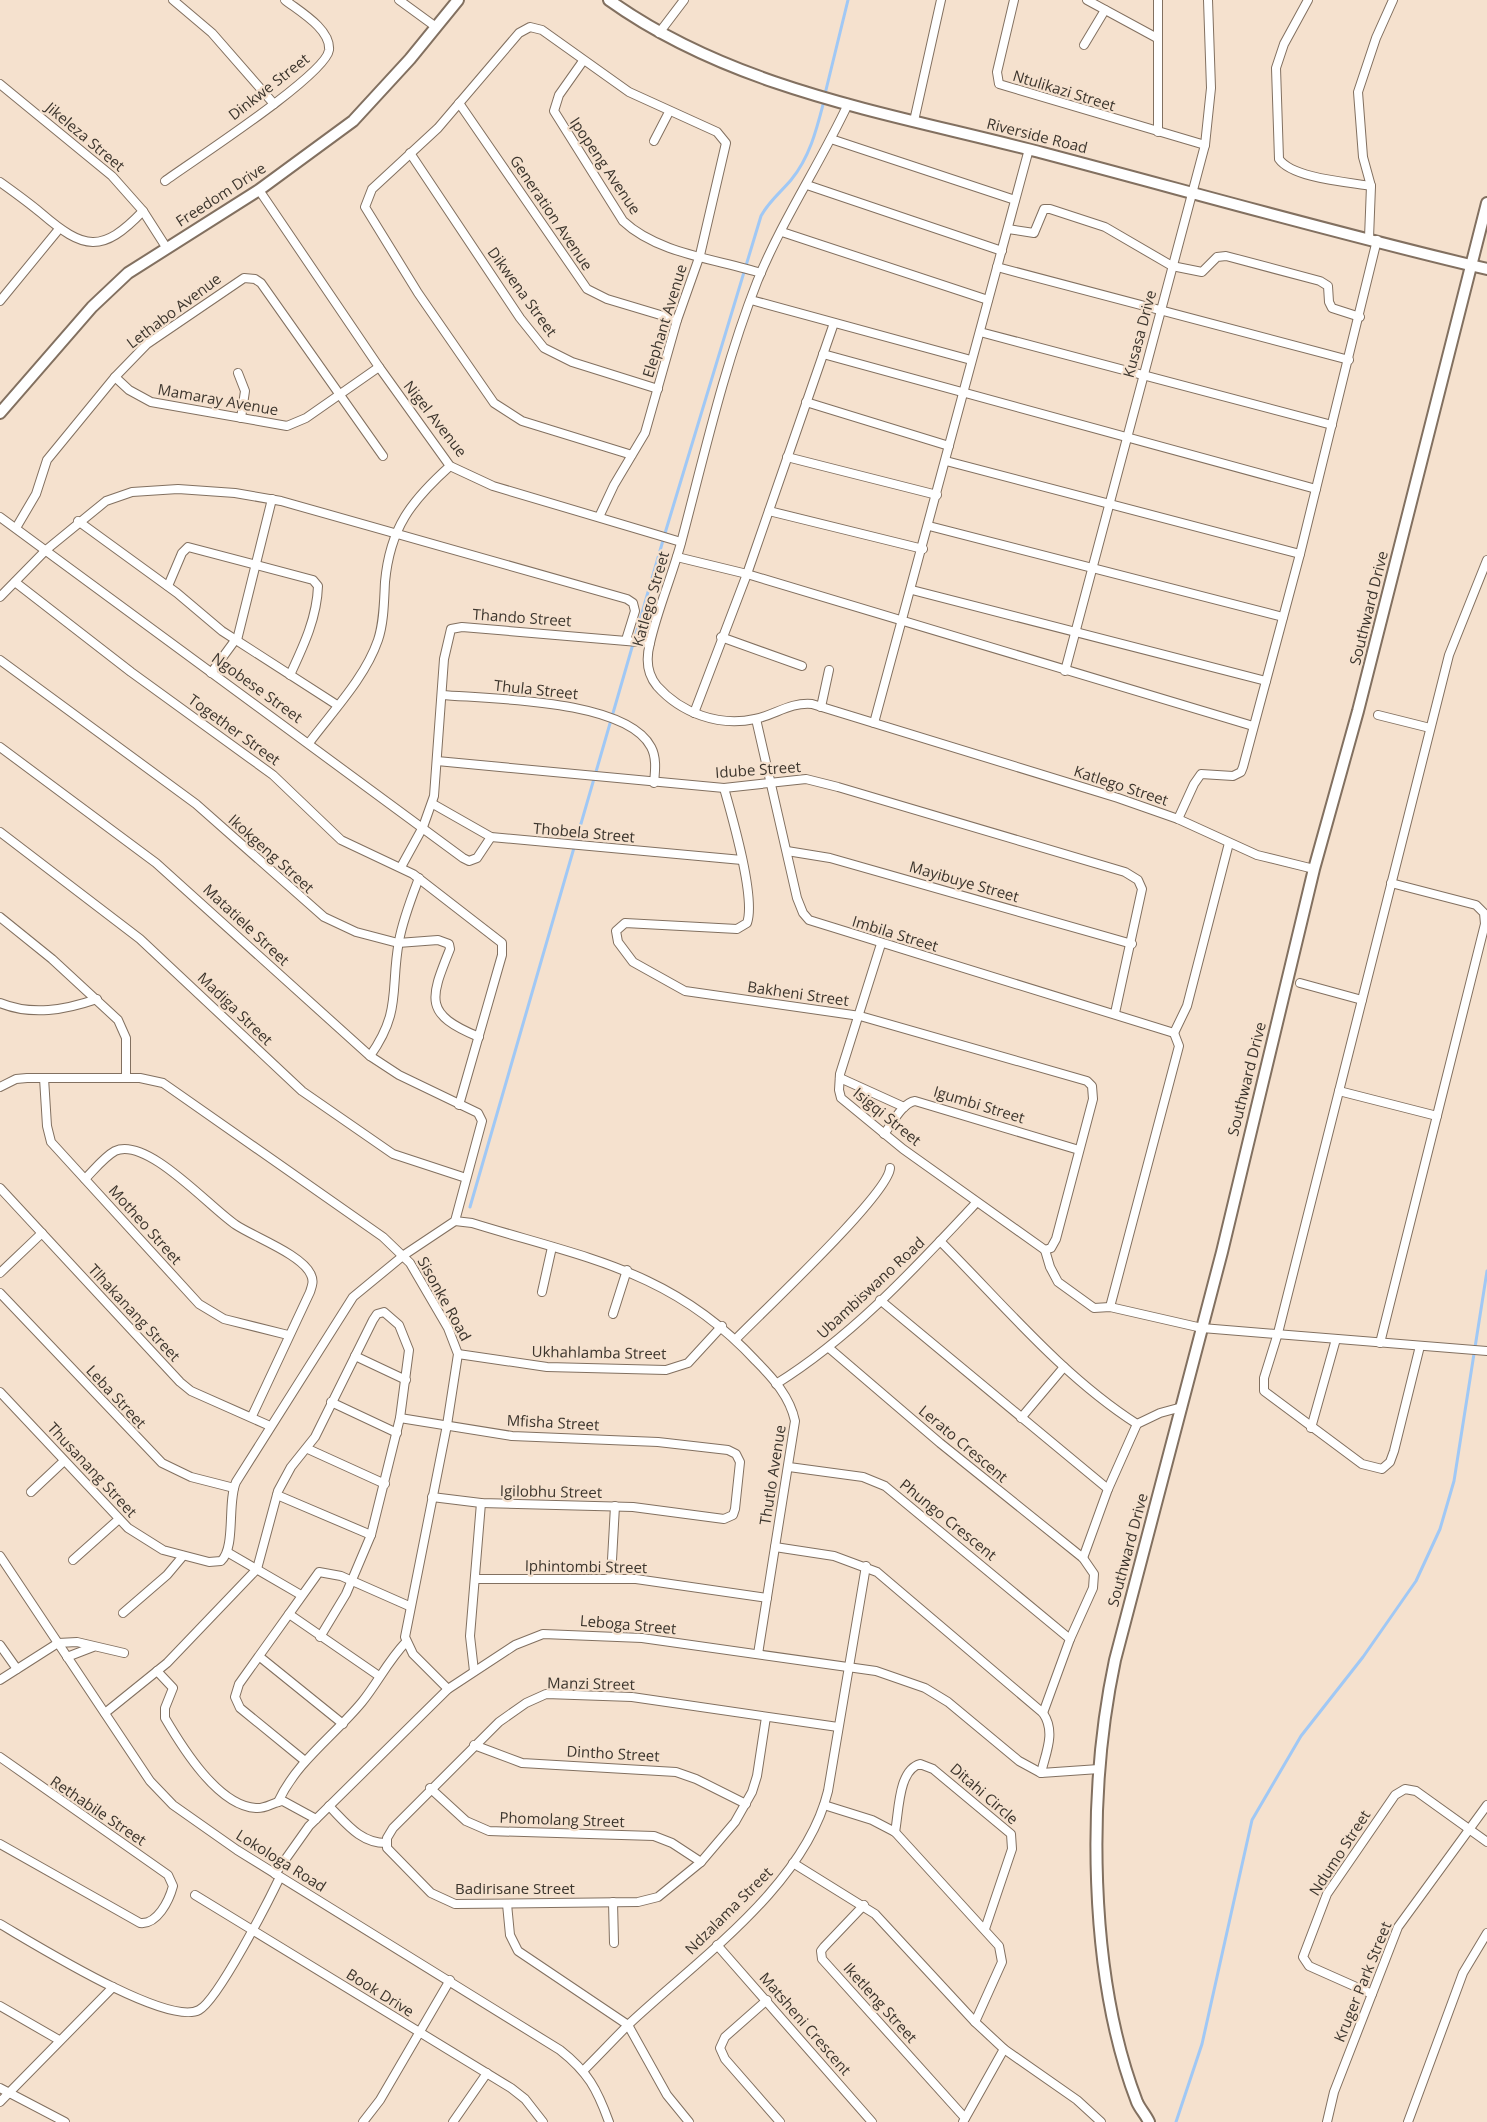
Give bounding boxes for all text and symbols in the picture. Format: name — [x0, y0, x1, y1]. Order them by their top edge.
street label: Dinkwe Street — [224, 48, 313, 124]
street label: Ntulikazi Street — [1011, 65, 1118, 115]
street label: Jikeleza Street — [40, 96, 129, 175]
street label: Ipopeng Avenue — [566, 113, 646, 218]
street label: Riverside Road — [985, 113, 1090, 157]
street label: Generation Avenue — [506, 151, 598, 274]
street label: Freedom Drive — [172, 158, 269, 231]
street label: Dikwena Street — [484, 243, 562, 340]
street label: Elephant Avenue — [637, 261, 691, 380]
street label: Lethabo Avenue — [122, 268, 225, 352]
street label: Kusasa Drive — [1118, 288, 1160, 380]
street label: Nigel Avenue — [400, 376, 472, 461]
street label: Mamaray Avenue — [156, 379, 280, 419]
street label: Katlego Street — [627, 549, 673, 649]
street label: Southward Drive — [1344, 549, 1392, 667]
street label: Thando Street — [472, 604, 572, 630]
street label: Ngobese Street — [208, 648, 307, 727]
street label: Thula Street — [493, 675, 579, 703]
street label: Together Street — [185, 689, 284, 769]
street label: Idube Street — [714, 756, 802, 782]
street label: Katlego Street — [1072, 760, 1171, 810]
street label: Ikokgeng Street — [225, 809, 319, 897]
street label: Thobela Street — [532, 818, 636, 846]
street label: Mayibuye Street — [907, 856, 1021, 906]
street label: Matatiele Street — [199, 879, 294, 969]
street label: Imbila Street — [850, 910, 941, 956]
street label: Madiga Street — [194, 967, 278, 1049]
street label: Bakheni Street — [746, 976, 850, 1010]
street label: Southward Drive — [1222, 1020, 1270, 1138]
street label: Igumbi Street — [931, 1081, 1027, 1127]
street label: Isigqi Street — [849, 1083, 926, 1150]
street label: Motheo Street — [105, 1180, 187, 1268]
street label: Ubambiswano Road — [812, 1232, 928, 1342]
street label: Sisonke Road — [413, 1253, 476, 1344]
street label: Tlhakanang Street — [84, 1259, 185, 1365]
street label: Ukhahlamba Street — [531, 1341, 667, 1363]
street label: Leba Street — [82, 1360, 151, 1432]
street label: Lerato Crescent — [915, 1400, 1012, 1486]
street label: Mfisha Street — [506, 1410, 600, 1434]
street label: Thusanang Street — [44, 1418, 142, 1521]
street label: Thutlo Avenue — [754, 1423, 790, 1526]
street label: Phungo Crescent — [896, 1474, 1001, 1564]
street label: Igilobhu Street — [500, 1480, 602, 1502]
street label: Southward Drive — [1102, 1491, 1152, 1609]
street label: Iphintombi Street — [525, 1555, 647, 1577]
street label: Leboga Street — [579, 1610, 677, 1638]
street label: Manzi Street — [547, 1672, 635, 1694]
street label: Dintho Street — [566, 1741, 660, 1765]
street label: Ditahi Circle — [946, 1758, 1023, 1828]
street label: Rethabile Street — [47, 1771, 150, 1850]
street label: Ndumo Street — [1304, 1806, 1374, 1899]
street label: Phomolang Street — [499, 1807, 625, 1831]
street label: Lokologa Road — [233, 1824, 330, 1896]
street label: Ndzalama Street — [680, 1862, 776, 1958]
street label: Badirisane Street — [455, 1878, 575, 1898]
street label: Kruger Park Street — [1329, 1918, 1395, 2045]
street label: Iketleng Street — [839, 1958, 922, 2047]
street label: Book Drive — [343, 1963, 418, 2021]
street label: Matsheni Crescent — [756, 1968, 856, 2079]

